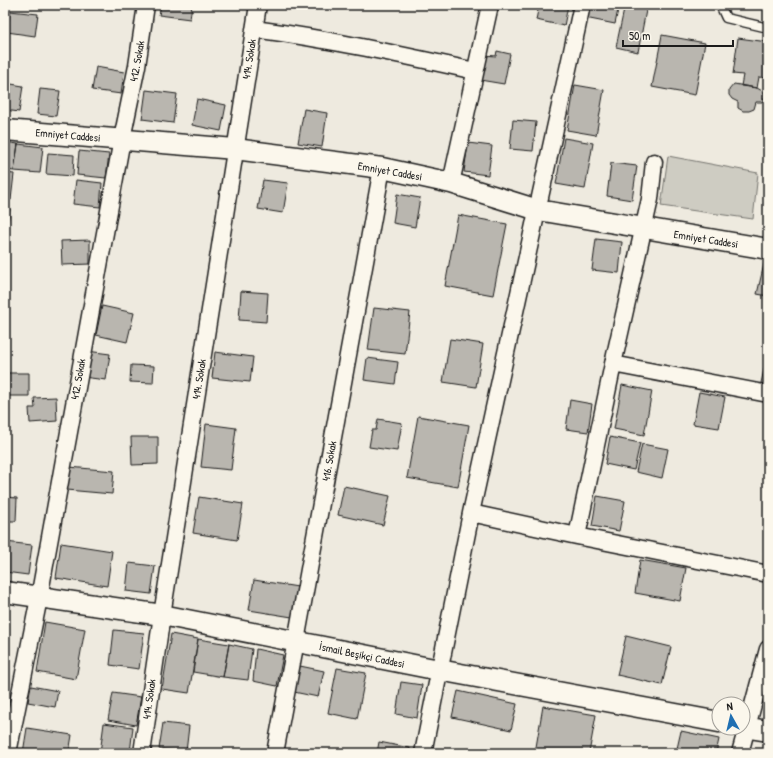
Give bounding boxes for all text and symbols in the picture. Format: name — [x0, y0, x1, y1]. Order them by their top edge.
scale bar — [623, 22, 733, 48]
text: 50 m — [629, 27, 650, 44]
street label: 414. Sokak — [239, 38, 259, 80]
street label: 412. Sokak — [127, 39, 148, 82]
street label: Emniyet Caddesi — [35, 125, 101, 145]
street label: Emniyet Caddesi — [357, 158, 423, 184]
street label: Emniyet Caddesi — [673, 227, 739, 251]
street label: 412. Sokak — [68, 357, 89, 400]
street label: 414. Sokak — [189, 358, 209, 400]
street label: 416. Sokak — [319, 440, 339, 482]
street label: İsmail Beşikçi Caddesi — [318, 639, 406, 671]
street label: 414. Sokak — [139, 678, 159, 720]
north arrow — [711, 696, 751, 736]
text: N — [726, 699, 734, 713]

